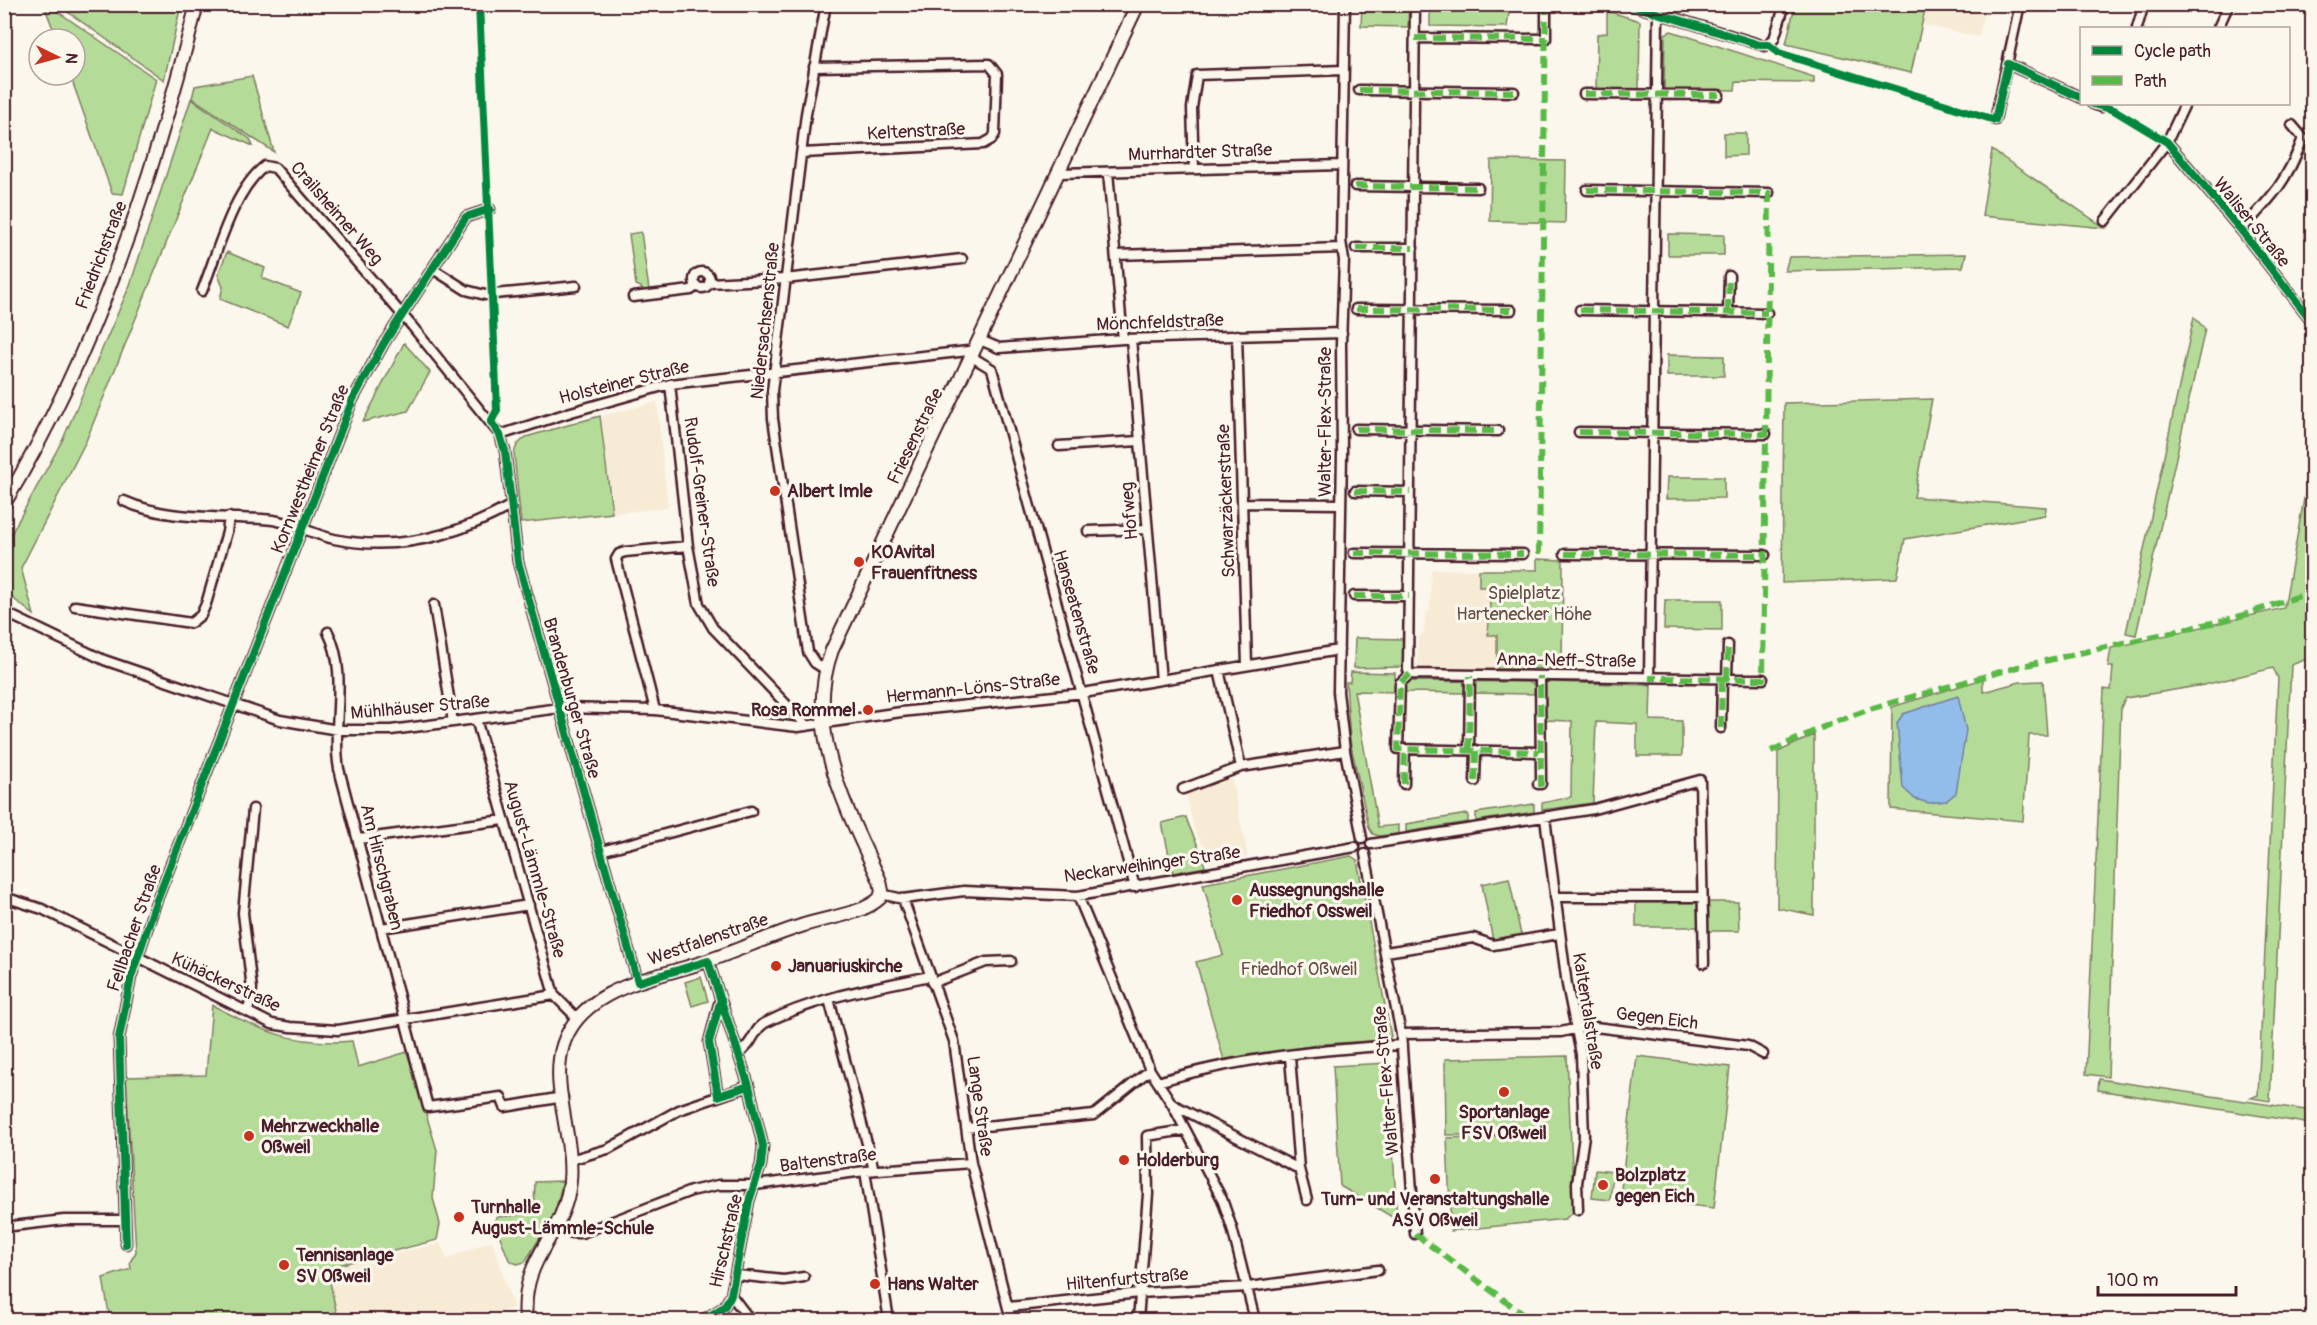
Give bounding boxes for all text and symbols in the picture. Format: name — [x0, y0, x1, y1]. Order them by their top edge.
north arrow — [27, 27, 87, 87]
legend — [2080, 27, 2290, 105]
text: Cycle path — [2134, 40, 2211, 63]
text: N — [60, 52, 81, 65]
text: Path — [2134, 70, 2167, 93]
street label: Keltenstraße — [866, 117, 966, 146]
street label: Murrhardter Straße — [1128, 138, 1273, 167]
street label: Crailsheimer Weg — [285, 157, 388, 270]
street label: Waliser Straße — [2208, 172, 2295, 272]
street label: Friedrichstraße — [70, 198, 133, 313]
street label: Niedersachsenstraße — [746, 241, 785, 401]
street label: Mönchfeldstraße — [1096, 309, 1224, 336]
street label: Walter-Flex-Straße — [1314, 347, 1337, 497]
street label: Holsteiner Straße — [557, 355, 692, 410]
street label: Kornwestheimer Straße — [266, 381, 355, 557]
street label: Friesenstraße — [882, 384, 949, 488]
street label: Rudolf-Greiner-Straße — [678, 416, 725, 589]
street label: Schwarzäckerstraße — [1212, 424, 1241, 578]
place label: Albert Imle — [787, 480, 874, 503]
street label: Hofweg — [1115, 481, 1144, 541]
marker: Albert Imle — [768, 484, 782, 498]
place label: KOAvital Frauenfitness — [871, 541, 978, 585]
street label: Hanseatenstraße — [1048, 547, 1105, 677]
marker: KOAvital Frauenfitness — [852, 555, 866, 569]
park label: Spielplatz Hartenecker Höhe — [1456, 582, 1592, 626]
street label: Brandenburger Straße — [538, 615, 606, 781]
street label: Anna-Neff-Straße — [1496, 648, 1636, 673]
street label: Hermann-Löns-Straße — [885, 668, 1061, 709]
street label: Mühlhäuser Straße — [350, 690, 491, 725]
place label: Rosa Rommel — [751, 699, 856, 722]
marker: Rosa Rommel — [861, 703, 875, 717]
street label: August-Lämmle-Straße — [498, 778, 571, 961]
street label: Am Hirschgraben — [355, 802, 408, 933]
street label: Neckarweihinger Straße — [1062, 841, 1242, 888]
street label: Fellbacher Straße — [102, 861, 167, 995]
place label: Aussegnungshalle Friedhof Ossweil — [1249, 879, 1385, 923]
marker: Aussegnungshalle Friedhof Ossweil — [1230, 893, 1244, 907]
street label: Westfalenstraße — [645, 908, 772, 971]
street label: Kühäckerstraße — [167, 947, 284, 1018]
street label: Kaltentalstraße — [1567, 951, 1608, 1071]
place label: Januariuskirche — [788, 955, 904, 978]
park label: Friedhof Oßweil — [1240, 958, 1358, 981]
marker: Januariuskirche — [769, 959, 783, 973]
street label: Gegen Eich — [1615, 1002, 1699, 1035]
street label: Walter-Flex-Straße — [1368, 1005, 1404, 1157]
street label: Lange Straße — [961, 1054, 998, 1158]
marker: Sportanlage FSV Oßweil — [1497, 1085, 1511, 1099]
place label: Sportanlage FSV Oßweil — [1459, 1101, 1551, 1145]
place label: Mehrzweckhalle Oßweil — [261, 1115, 380, 1159]
marker: Mehrzweckhalle Oßweil — [242, 1129, 256, 1143]
street label: Baltenstraße — [778, 1143, 878, 1178]
place label: Holderburg — [1136, 1149, 1219, 1172]
marker: Holderburg — [1117, 1153, 1131, 1167]
place label: Bolzplatz gegen Eich — [1615, 1164, 1695, 1208]
marker: Turn- und Veranstaltungshalle ASV Oßweil — [1428, 1172, 1442, 1186]
marker: Bolzplatz gegen Eich — [1596, 1178, 1610, 1192]
place label: Turn- und Veranstaltungshalle ASV Oßweil — [1320, 1188, 1550, 1232]
street label: Hirschstraße — [705, 1192, 748, 1290]
place label: Turnhalle August-Lämmle-Schule — [470, 1196, 655, 1240]
marker: Turnhalle August-Lämmle-Schule — [452, 1210, 466, 1224]
place label: Tennisanlage SV Oßweil — [295, 1244, 395, 1288]
marker: Tennisanlage SV Oßweil — [277, 1258, 291, 1272]
scale bar — [2098, 1259, 2236, 1297]
street label: Hiltenfurtstraße — [1065, 1263, 1189, 1296]
text: 100 m — [2107, 1269, 2159, 1292]
place label: Hans Walter — [887, 1273, 979, 1296]
marker: Hans Walter — [868, 1277, 882, 1291]

